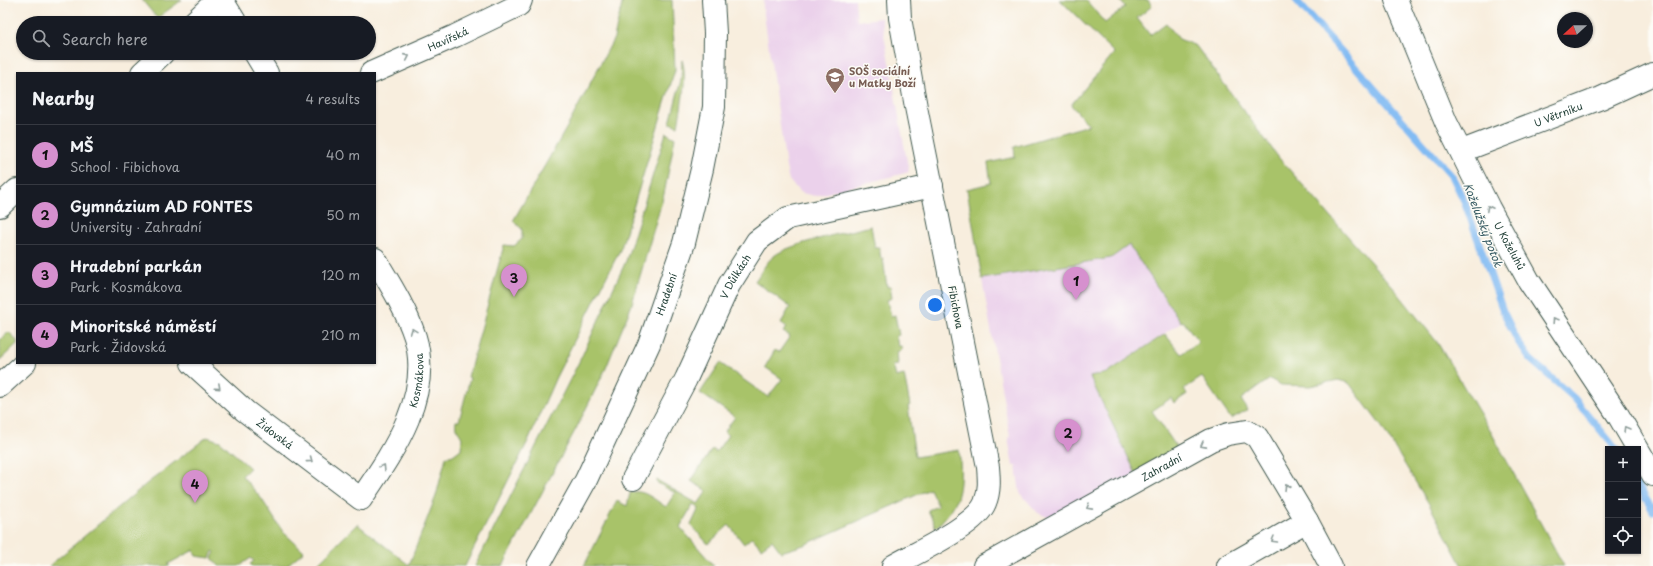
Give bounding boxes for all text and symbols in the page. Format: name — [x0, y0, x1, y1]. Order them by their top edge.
north arrow — [1557, 12, 1593, 48]
search box — [16, 16, 376, 60]
street label: Havířská — [425, 22, 471, 54]
icon: search — [30, 27, 52, 49]
text: Search here — [62, 27, 148, 50]
one-way arrow — [402, 54, 410, 62]
place label: SOŠ sociální u Matky Boží — [849, 63, 916, 91]
school or university icon: SOŠ sociální u Matky Boží — [824, 66, 846, 94]
text: Nearby — [32, 85, 94, 111]
text: 4 results — [306, 89, 360, 108]
street label: U Větrníku — [1532, 98, 1585, 130]
text: MŠ — [70, 134, 94, 157]
text: 1 — [42, 145, 48, 164]
text: 40 m — [326, 145, 360, 164]
text: School · Fibichova — [70, 157, 180, 176]
water label: Koželužský potok — [1459, 180, 1507, 270]
text: Gymnázium AD FONTES — [70, 194, 253, 217]
text: 2 — [40, 205, 50, 224]
text: 50 m — [326, 205, 360, 224]
one-way arrow — [1487, 205, 1494, 212]
text: University · Zahradní — [70, 217, 202, 236]
street label: U Koželuhů — [1491, 219, 1529, 272]
street label: V Důlkách — [716, 251, 754, 301]
text: Hradební parkán — [70, 254, 202, 277]
pin: 3 — [501, 264, 527, 297]
text: 3 — [41, 265, 49, 284]
text: 120 m — [321, 265, 360, 284]
pin: 1 — [1063, 267, 1089, 300]
street label: Hradební — [651, 270, 680, 317]
text: Park · Kosmákova — [70, 277, 182, 296]
street label: Fibichova — [945, 284, 968, 331]
your location — [925, 295, 945, 315]
text: Minoritské náměstí — [70, 314, 216, 337]
one-way arrow — [1552, 317, 1560, 324]
text: 4 — [41, 325, 49, 344]
text: 210 m — [321, 325, 360, 344]
one-way arrow — [409, 328, 417, 335]
text: Park · Židovská — [70, 337, 166, 356]
street label: Kosmákova — [405, 352, 426, 409]
one-way arrow — [214, 382, 221, 389]
street label: Židovská — [254, 414, 297, 453]
pin: 2 — [1055, 419, 1081, 452]
one-way arrow — [1623, 426, 1631, 433]
one-way arrow — [1200, 440, 1207, 447]
map controls — [1605, 446, 1641, 554]
button: + — [1605, 446, 1641, 482]
street label: Zahradní — [1138, 449, 1185, 484]
one-way arrow — [305, 455, 312, 462]
one-way arrow — [378, 464, 385, 471]
pin: 4 — [182, 470, 208, 503]
button: − — [1605, 482, 1641, 518]
one-way arrow — [1285, 484, 1292, 491]
one-way arrow — [1086, 503, 1093, 510]
button: locate — [1605, 518, 1641, 554]
one-way arrow — [1270, 535, 1278, 542]

